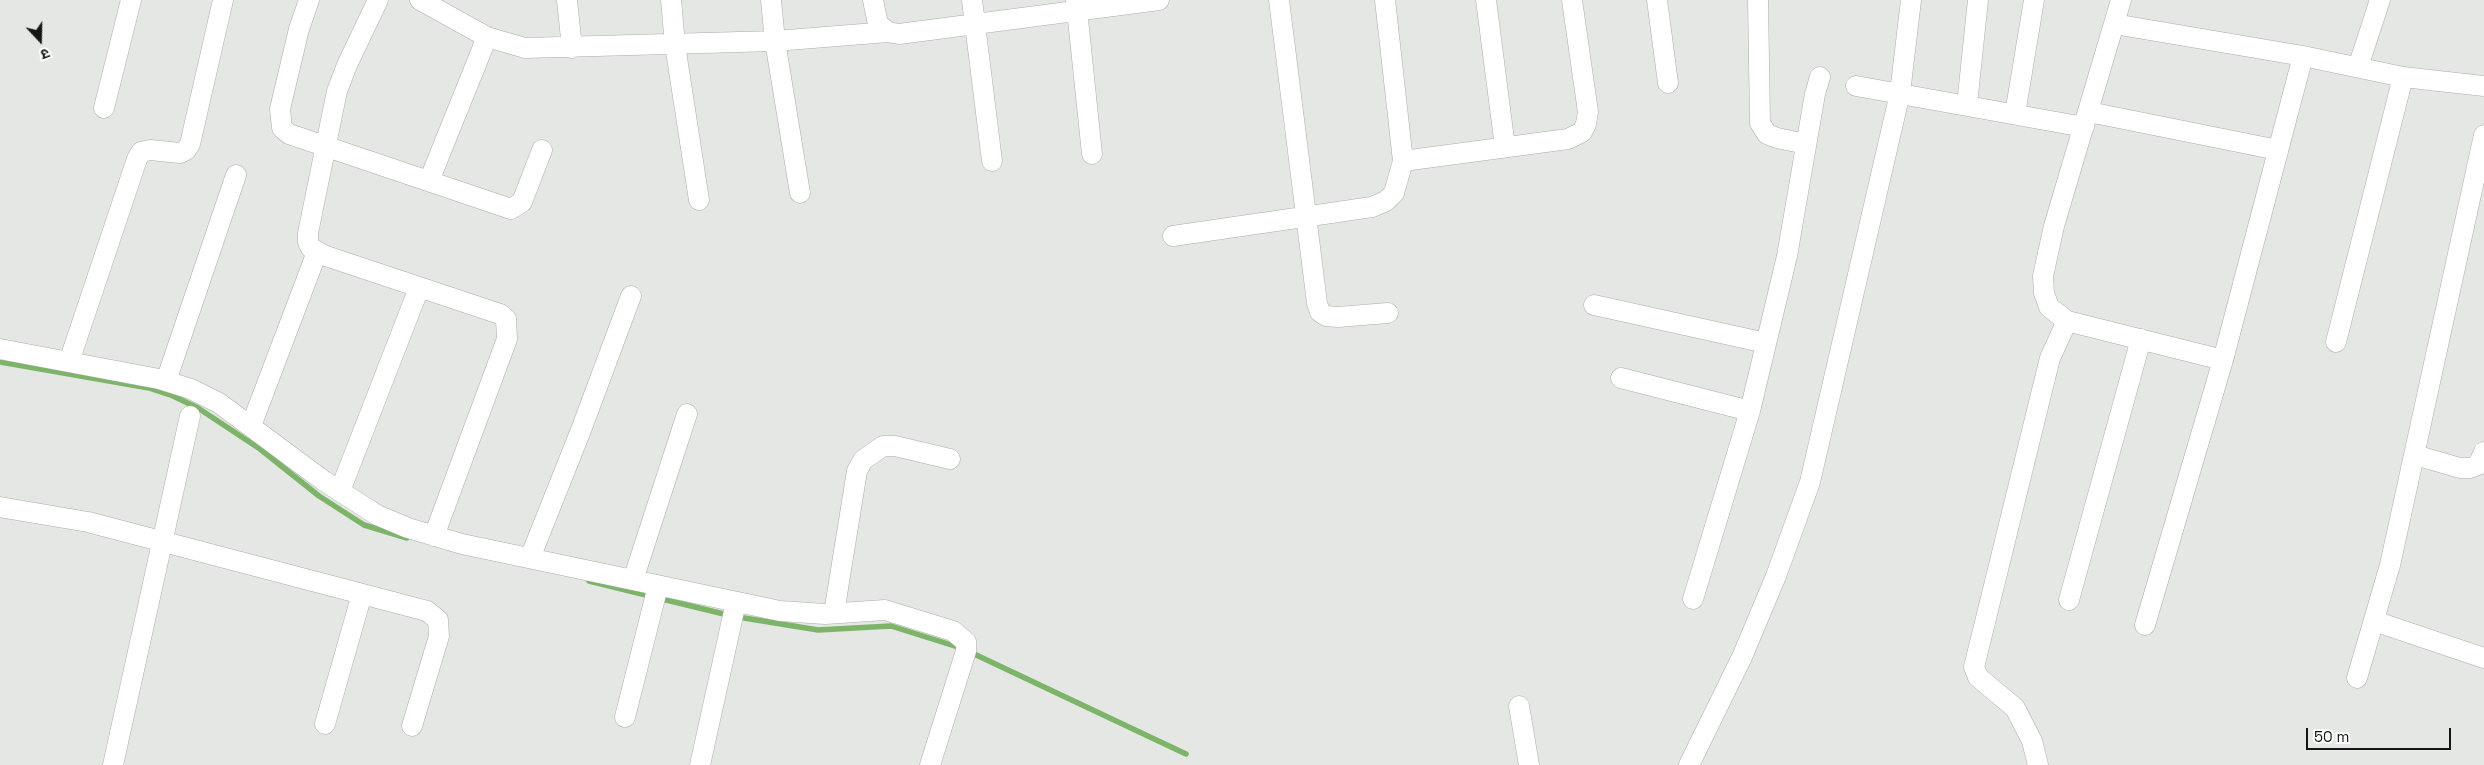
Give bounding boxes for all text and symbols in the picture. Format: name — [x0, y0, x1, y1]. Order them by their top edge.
north arrow — [15, 15, 65, 65]
text: उ — [38, 44, 52, 64]
scale bar — [2309, 718, 2454, 750]
text: 50 m — [2314, 727, 2349, 746]

